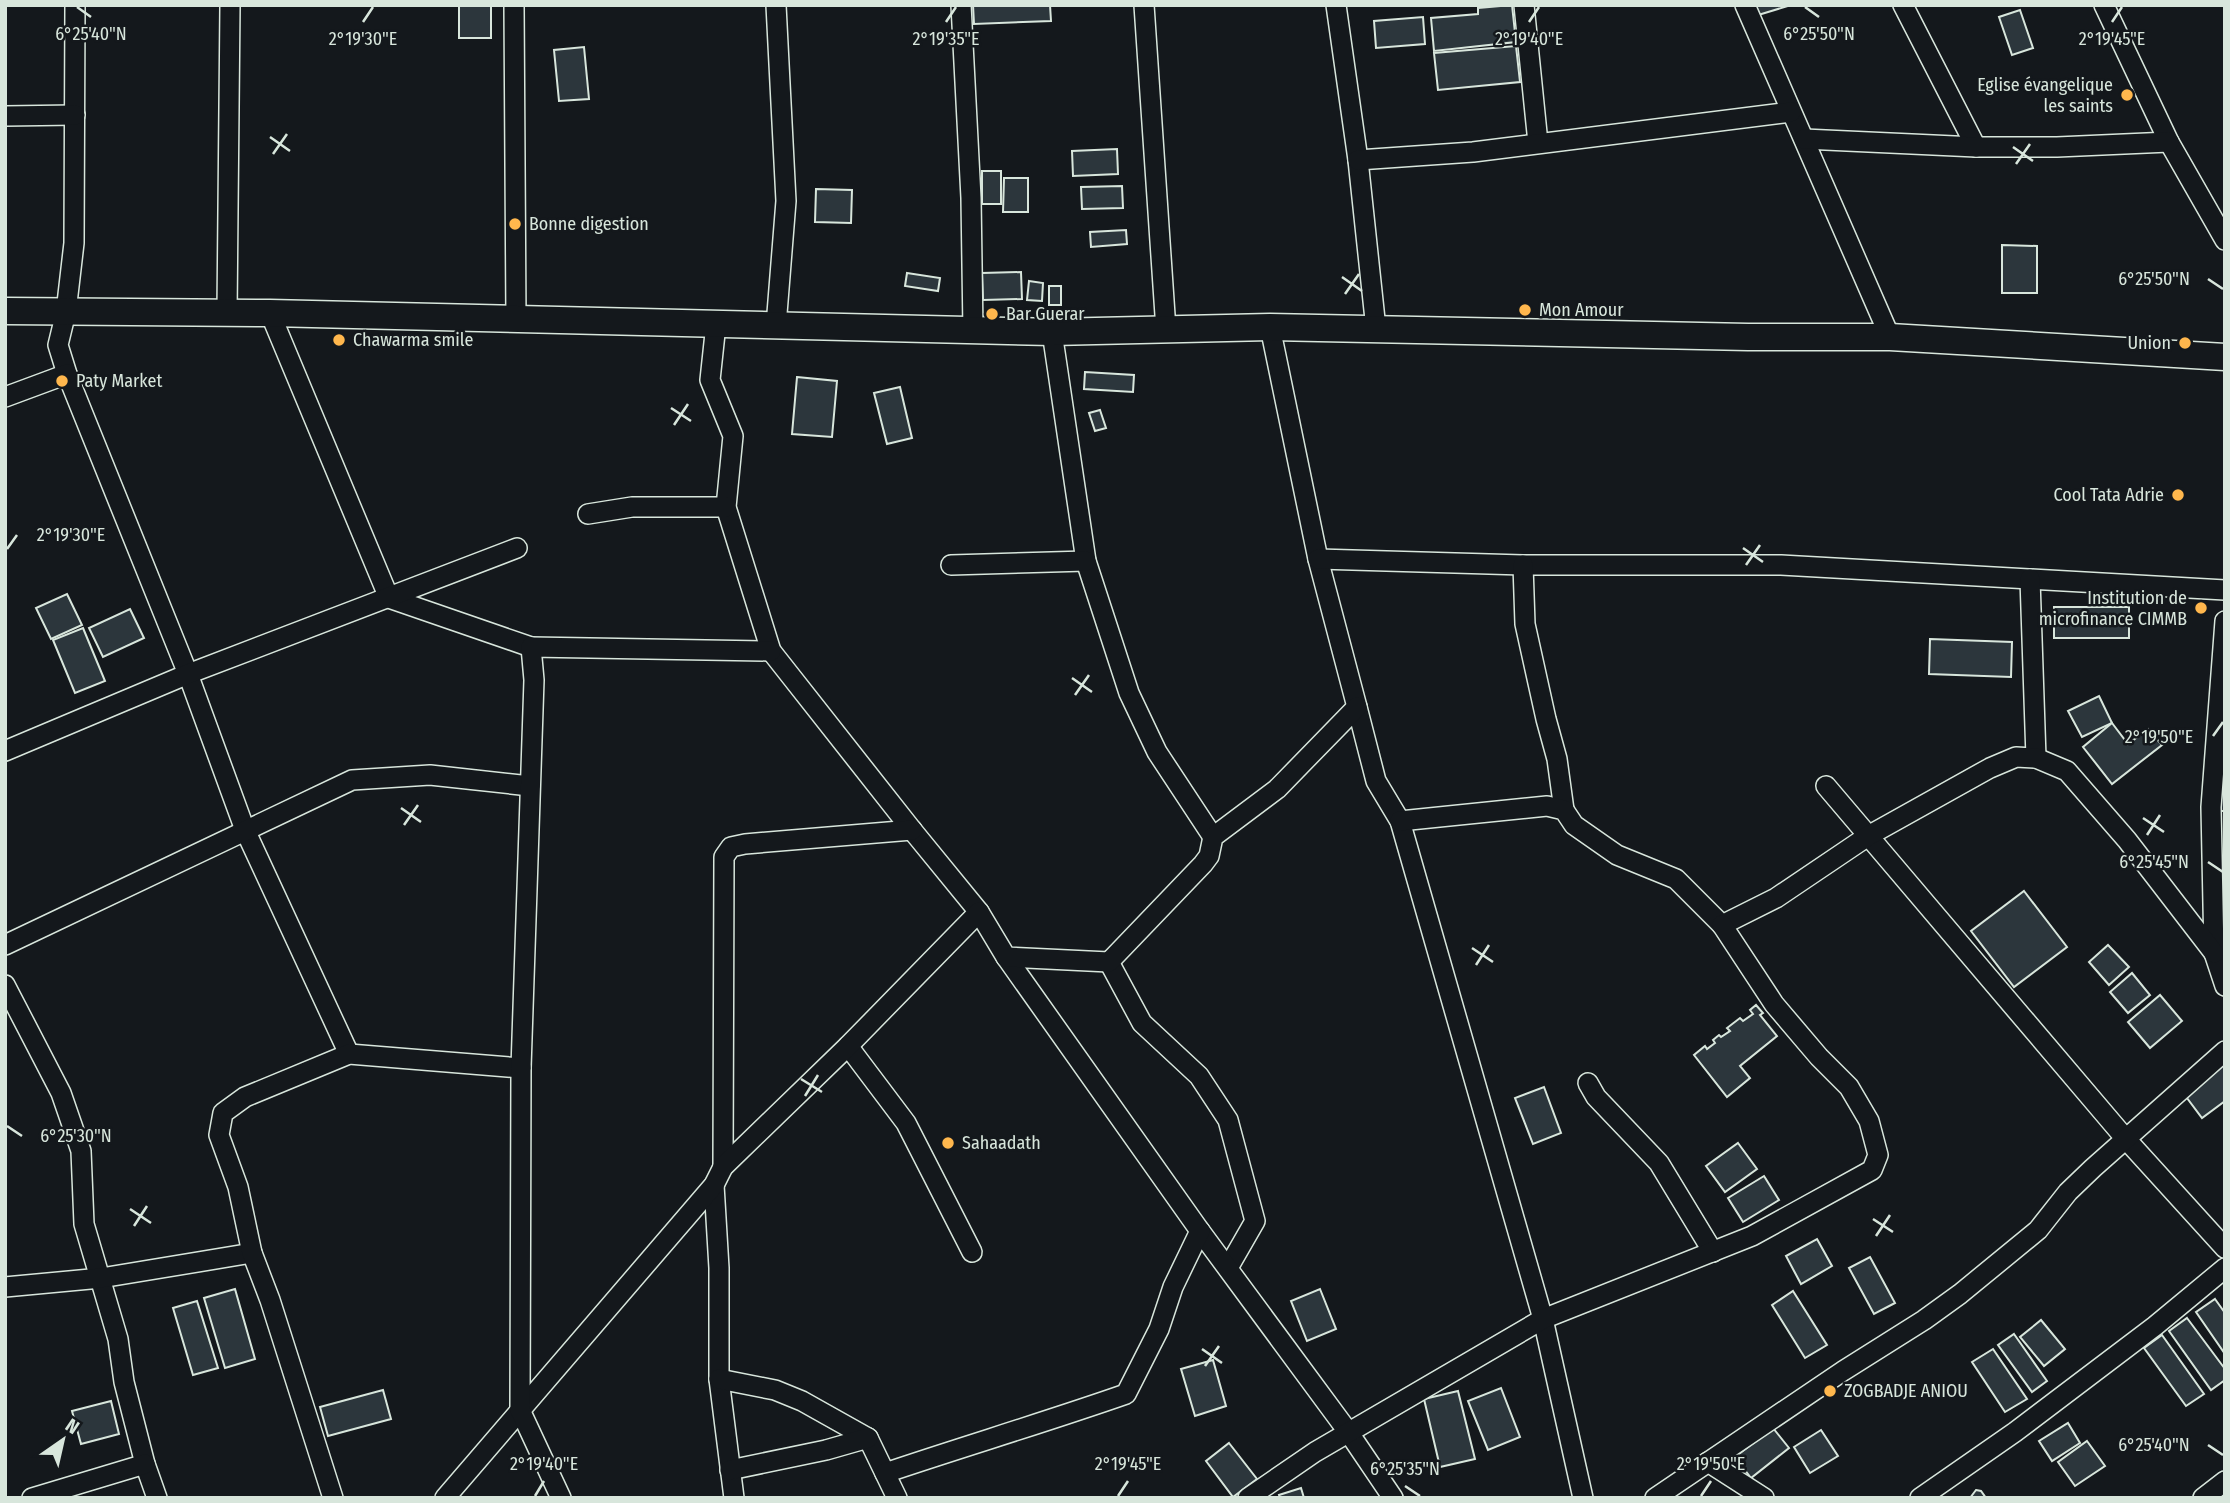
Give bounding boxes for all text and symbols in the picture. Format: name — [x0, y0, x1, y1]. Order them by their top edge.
text: 6°25'40"N — [55, 23, 127, 45]
text: 6°25'50"N — [1783, 23, 1855, 45]
text: 2°19'30"E — [329, 28, 397, 50]
text: 2°19'35"E — [913, 28, 979, 50]
text: 2°19'40"E — [1495, 28, 1563, 50]
text: 2°19'45"E — [2079, 28, 2145, 50]
place label: Eglise évangelique les saints — [1977, 74, 2113, 117]
marker: Eglise évangelique les saints — [2119, 87, 2135, 103]
place label: Bonne digestion — [529, 213, 649, 235]
marker: Bonne digestion — [507, 216, 523, 232]
text: 6°25'50"N — [2118, 268, 2190, 290]
place label: Mon Amour — [1539, 299, 1624, 321]
marker: Mon Amour — [1517, 302, 1533, 318]
place label: Bar Guerar — [1006, 303, 1085, 325]
marker: Bar Guerar — [984, 306, 1000, 322]
place label: Chawarma smile — [353, 329, 473, 351]
marker: Chawarma smile — [331, 332, 347, 348]
place label: Union — [2127, 332, 2171, 354]
marker: Union — [2177, 335, 2193, 351]
place label: Paty Market — [76, 370, 162, 392]
marker: Paty Market — [54, 373, 70, 389]
place label: Cool Tata Adrie — [2053, 484, 2164, 506]
marker: Cool Tata Adrie — [2170, 487, 2186, 503]
text: 2°19'30"E — [37, 524, 105, 546]
place label: Institution de microfinance CIMMB — [2039, 587, 2187, 630]
marker: Institution de microfinance CIMMB — [2193, 600, 2209, 616]
text: 2°19'50"E — [2125, 726, 2193, 748]
text: 6°25'45"N — [2119, 851, 2189, 873]
text: 6°25'30"N — [40, 1125, 112, 1147]
place label: Sahaadath — [962, 1132, 1041, 1154]
marker: Sahaadath — [940, 1135, 956, 1151]
place label: ZOGBADJE ANIOU — [1844, 1380, 1968, 1402]
marker: ZOGBADJE ANIOU — [1822, 1383, 1838, 1399]
north arrow — [28, 1405, 98, 1475]
text: N — [61, 1414, 83, 1439]
text: 6°25'40"N — [2118, 1434, 2190, 1456]
text: 2°19'40"E — [510, 1453, 578, 1475]
text: 2°19'45"E — [1095, 1453, 1161, 1475]
text: 2°19'50"E — [1677, 1453, 1745, 1475]
text: 6°25'35"N — [1370, 1458, 1440, 1480]

